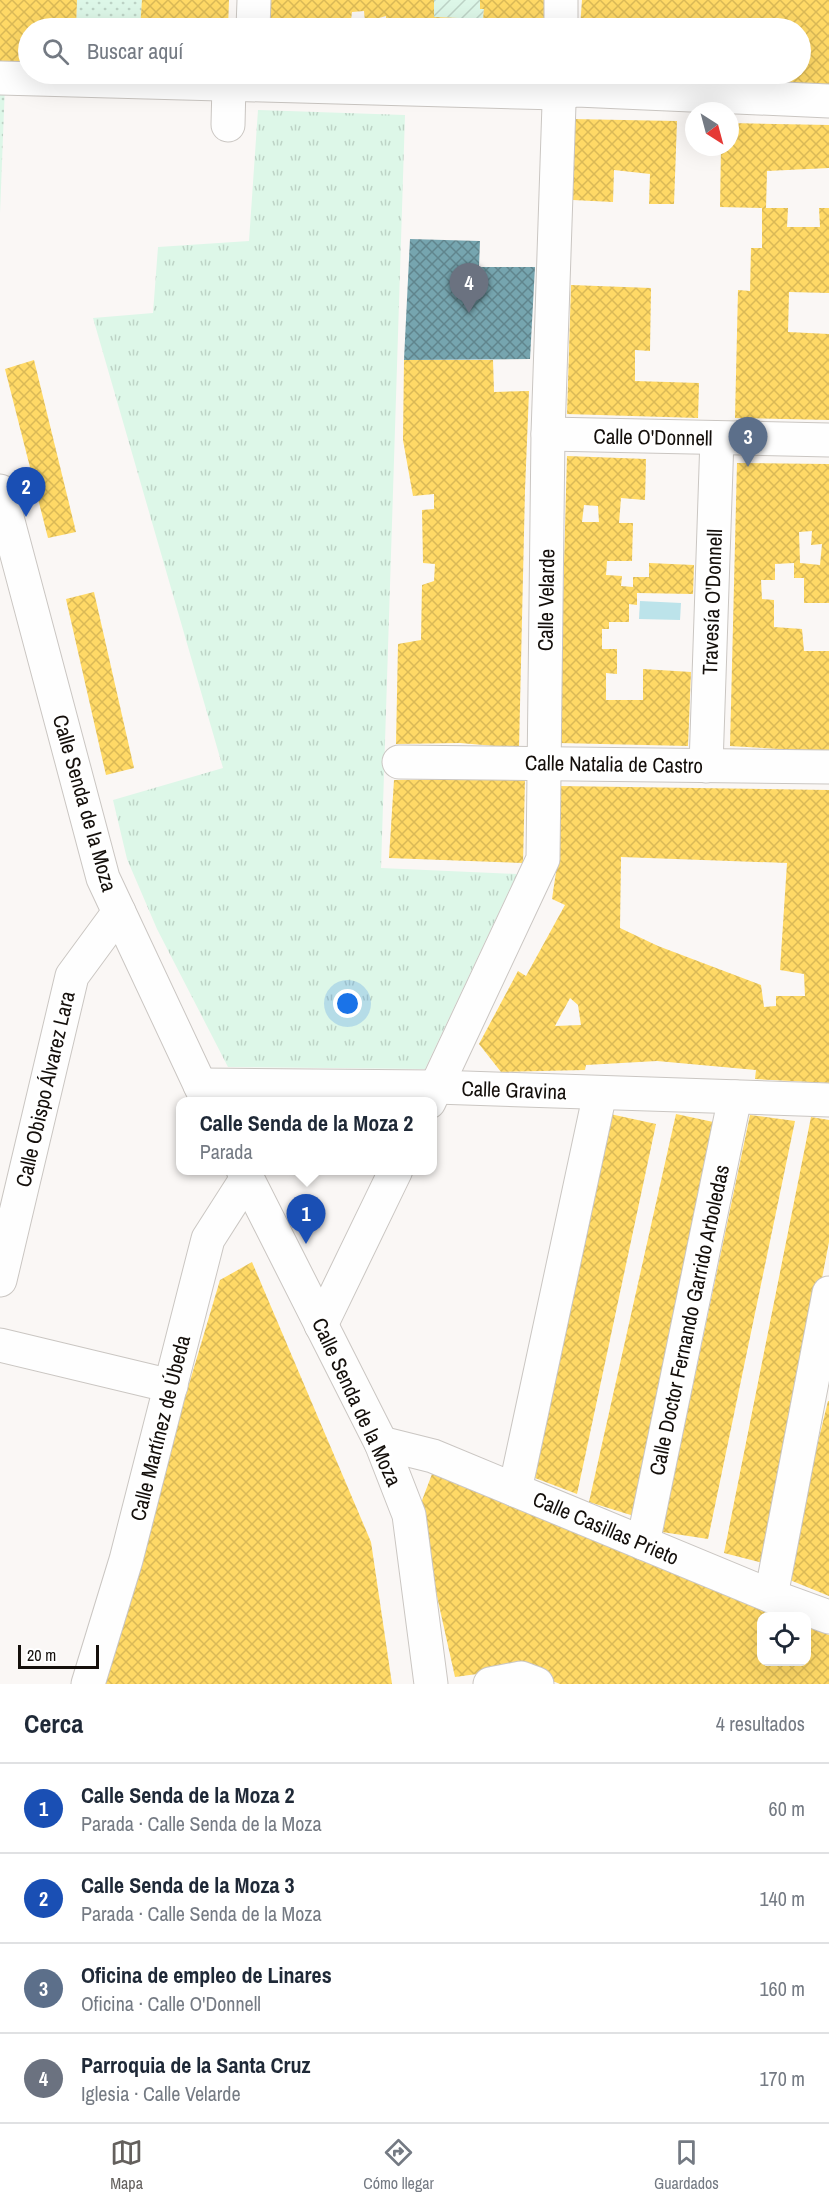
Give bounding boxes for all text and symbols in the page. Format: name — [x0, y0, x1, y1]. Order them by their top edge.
search box — [18, 18, 811, 84]
icon: search — [39, 35, 72, 68]
text: Buscar aquí — [87, 36, 183, 66]
north arrow — [685, 102, 739, 156]
pin: 4 — [450, 264, 488, 313]
pin: 3 — [728, 418, 768, 467]
street label: Calle O'Donnell — [593, 421, 713, 453]
pin: 2 — [6, 468, 46, 517]
street label: Travesía O'Donnell — [695, 528, 729, 676]
street label: Calle Velarde — [531, 549, 561, 651]
street label: Calle Senda de la Moza — [46, 711, 124, 895]
street label: Calle Natalia de Castro — [525, 748, 703, 780]
street label: Calle Obispo Álvarez Lara — [8, 988, 82, 1190]
your location — [333, 989, 362, 1018]
street label: Calle Gravina — [461, 1074, 568, 1106]
popup — [176, 1097, 437, 1175]
text: Calle Senda de la Moza 2 — [200, 1108, 413, 1138]
text: Parada — [200, 1138, 253, 1165]
street label: Calle Doctor Fernando Garrido Arboledas — [642, 1162, 736, 1478]
pin: 1 — [286, 1194, 326, 1244]
street label: Calle Senda de la Moza — [305, 1313, 409, 1491]
street label: Calle Martínez de Úbeda — [123, 1332, 197, 1524]
street label: Calle Casillas Prieto — [529, 1484, 683, 1572]
map controls — [757, 1612, 811, 1666]
button: locate — [757, 1612, 811, 1666]
scale bar — [18, 1642, 99, 1670]
text: 20 m — [27, 1644, 56, 1666]
text: Cerca — [24, 1706, 83, 1741]
text: 4 resultados — [716, 1710, 805, 1737]
text: Calle Senda de la Moza 2 — [81, 1780, 295, 1810]
text: 1 — [39, 1795, 48, 1822]
text: 60 m — [769, 1795, 805, 1822]
text: Parada · Calle Senda de la Moza — [81, 1810, 322, 1837]
text: Calle Senda de la Moza 3 — [81, 1870, 295, 1900]
text: 2 — [39, 1885, 48, 1912]
text: 140 m — [759, 1885, 805, 1912]
text: Parada · Calle Senda de la Moza — [81, 1900, 322, 1927]
text: Oficina de empleo de Linares — [81, 1960, 332, 1990]
text: 3 — [39, 1975, 48, 2002]
text: 160 m — [759, 1975, 805, 2002]
text: Oficina · Calle O'Donnell — [81, 1990, 261, 2017]
text: Parroquia de la Santa Cruz — [81, 2050, 311, 2080]
text: 4 — [39, 2065, 48, 2092]
text: 170 m — [759, 2065, 805, 2092]
text: Iglesia · Calle Velarde — [81, 2080, 241, 2107]
tab: Mapa — [110, 2136, 143, 2194]
tab: Cómo llegar — [363, 2136, 434, 2194]
tab: Guardados — [654, 2136, 719, 2194]

